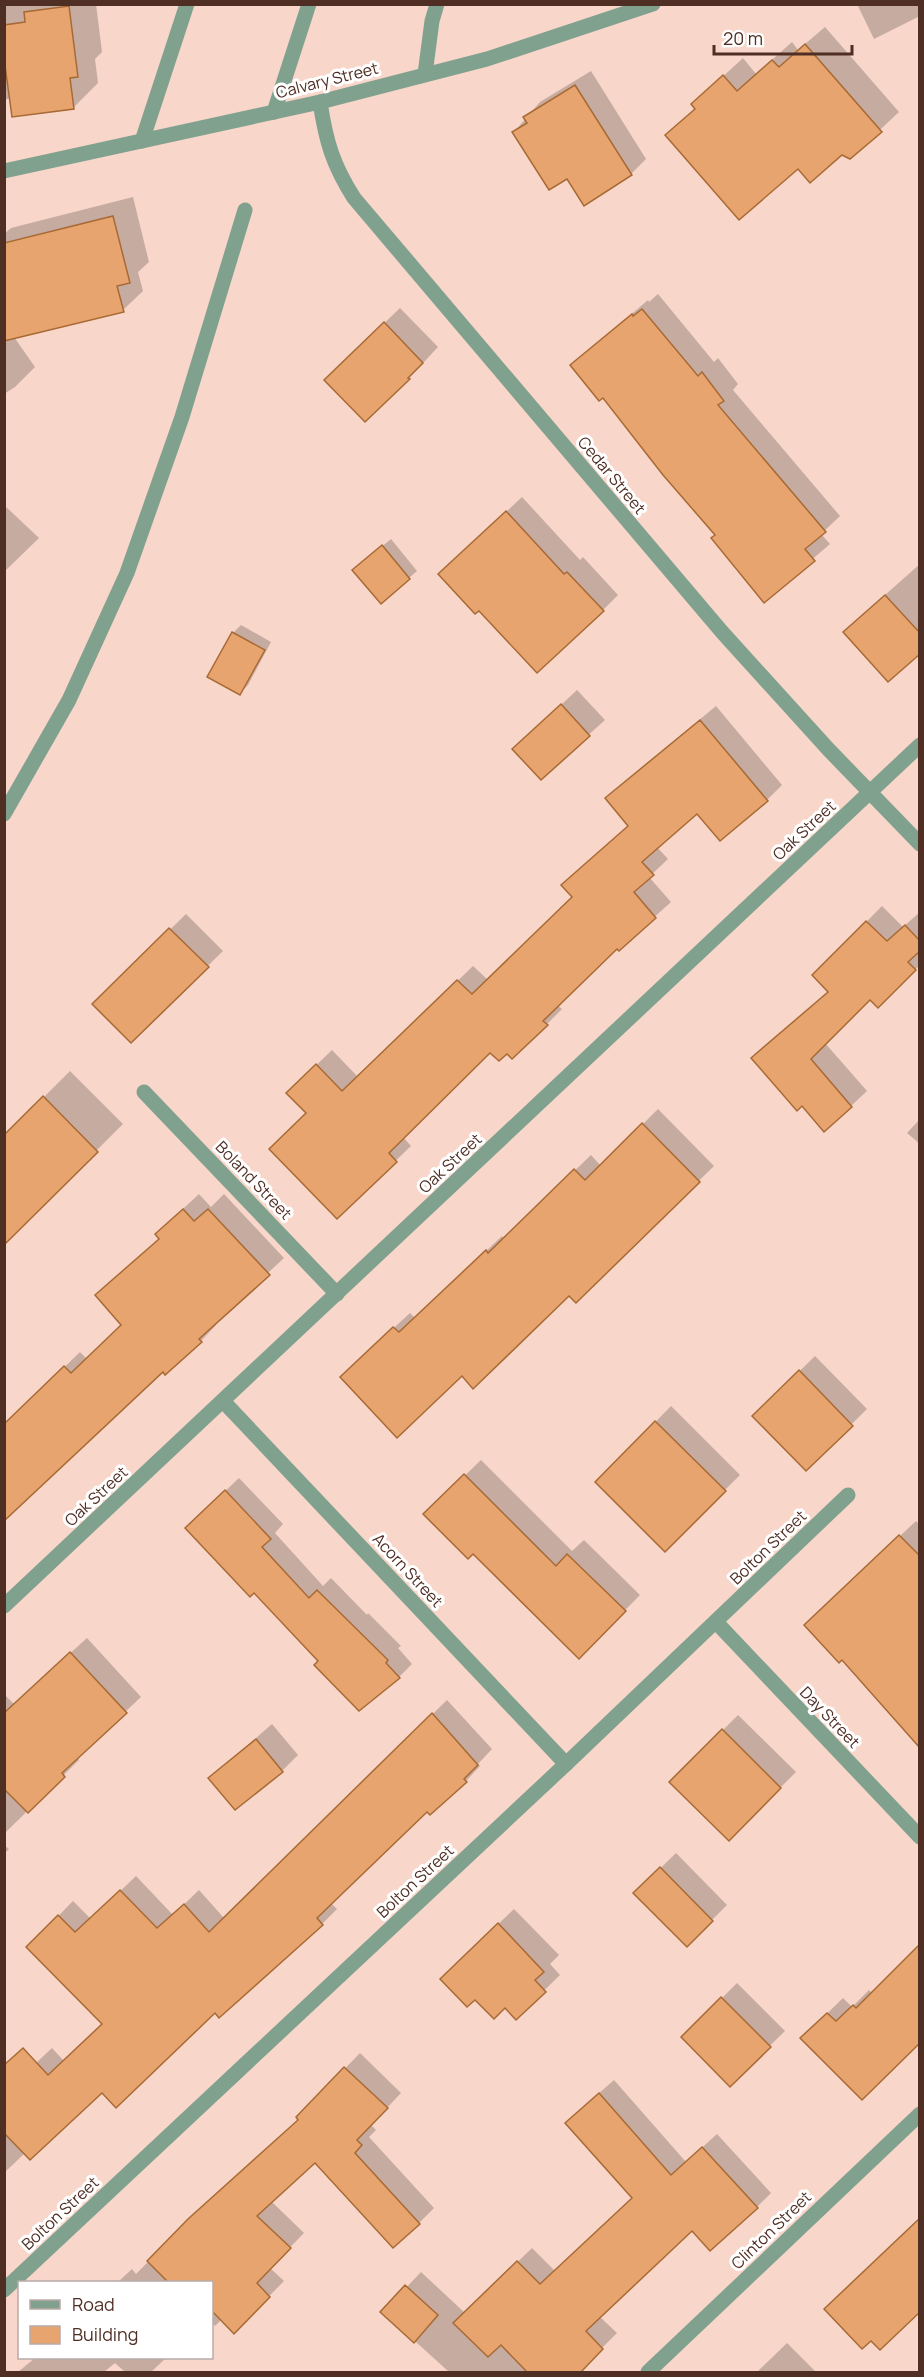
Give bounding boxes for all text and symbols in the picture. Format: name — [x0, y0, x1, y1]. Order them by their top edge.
scale bar — [714, 18, 852, 56]
text: 20 m — [723, 26, 763, 50]
street label: Calvary Street — [273, 57, 381, 103]
street label: Cedar Street — [573, 431, 651, 519]
street label: Oak Street — [768, 795, 840, 865]
street label: Oak Street — [414, 1128, 486, 1198]
street label: Boland Street — [211, 1136, 297, 1224]
street label: Oak Street — [60, 1461, 132, 1531]
street label: Bolton Street — [725, 1505, 811, 1589]
street label: Acorn Street — [368, 1528, 448, 1612]
street label: Day Street — [795, 1681, 865, 1753]
street label: Bolton Street — [372, 1839, 458, 1923]
street label: Bolton Street — [17, 2171, 103, 2255]
street label: Clinton Street — [726, 2186, 816, 2274]
legend — [18, 2281, 213, 2359]
text: Road — [72, 2292, 115, 2316]
text: Building — [72, 2322, 138, 2346]

